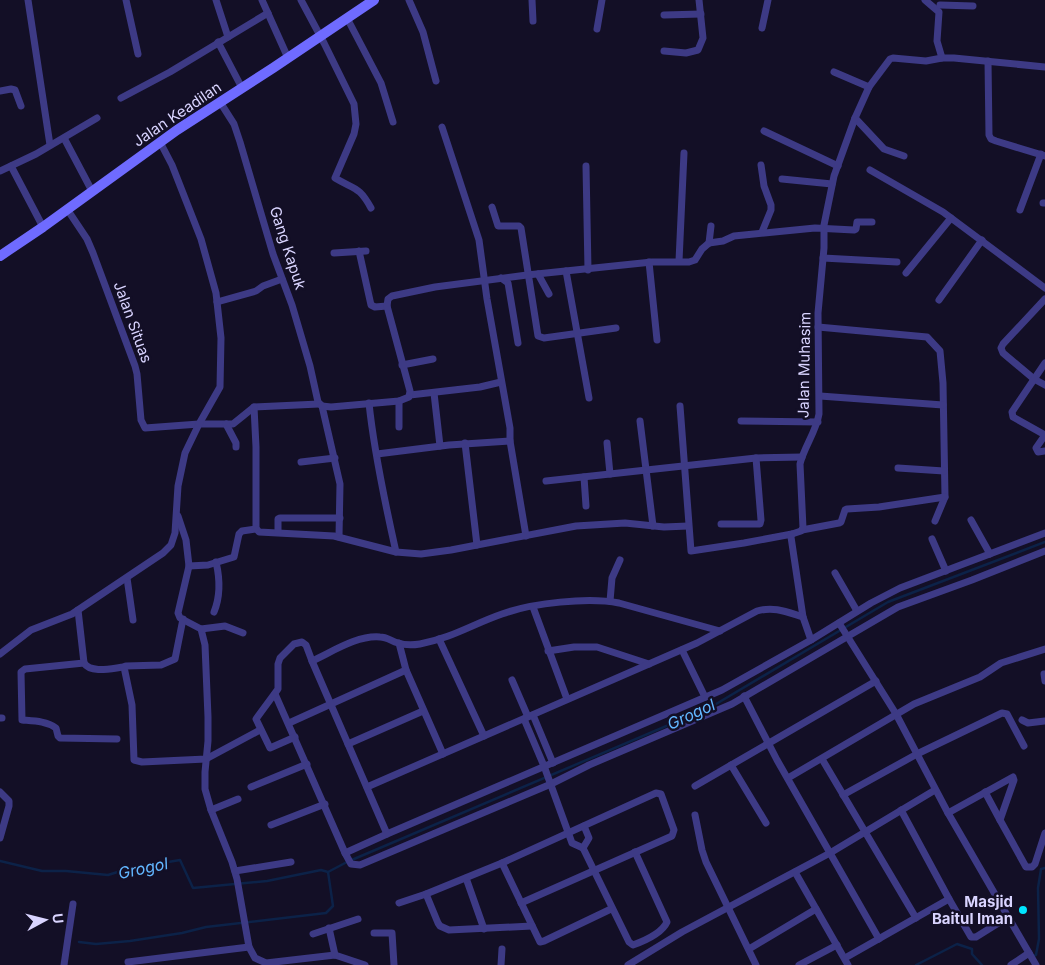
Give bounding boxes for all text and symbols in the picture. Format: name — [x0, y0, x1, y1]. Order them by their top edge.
street label: Jalan Keadilan — [129, 77, 225, 151]
street label: Gang Kapuk — [266, 204, 311, 293]
street label: Jalan Situas — [109, 279, 157, 365]
street label: Jalan Muhasim — [794, 312, 814, 418]
water label: Grogol — [664, 694, 718, 734]
water label: Grogol — [116, 853, 170, 883]
place label: Masjid Baitul Iman — [932, 892, 1013, 928]
north arrow — [20, 895, 70, 945]
marker: Masjid Baitul Iman — [1017, 904, 1029, 916]
text: U — [49, 912, 67, 924]

